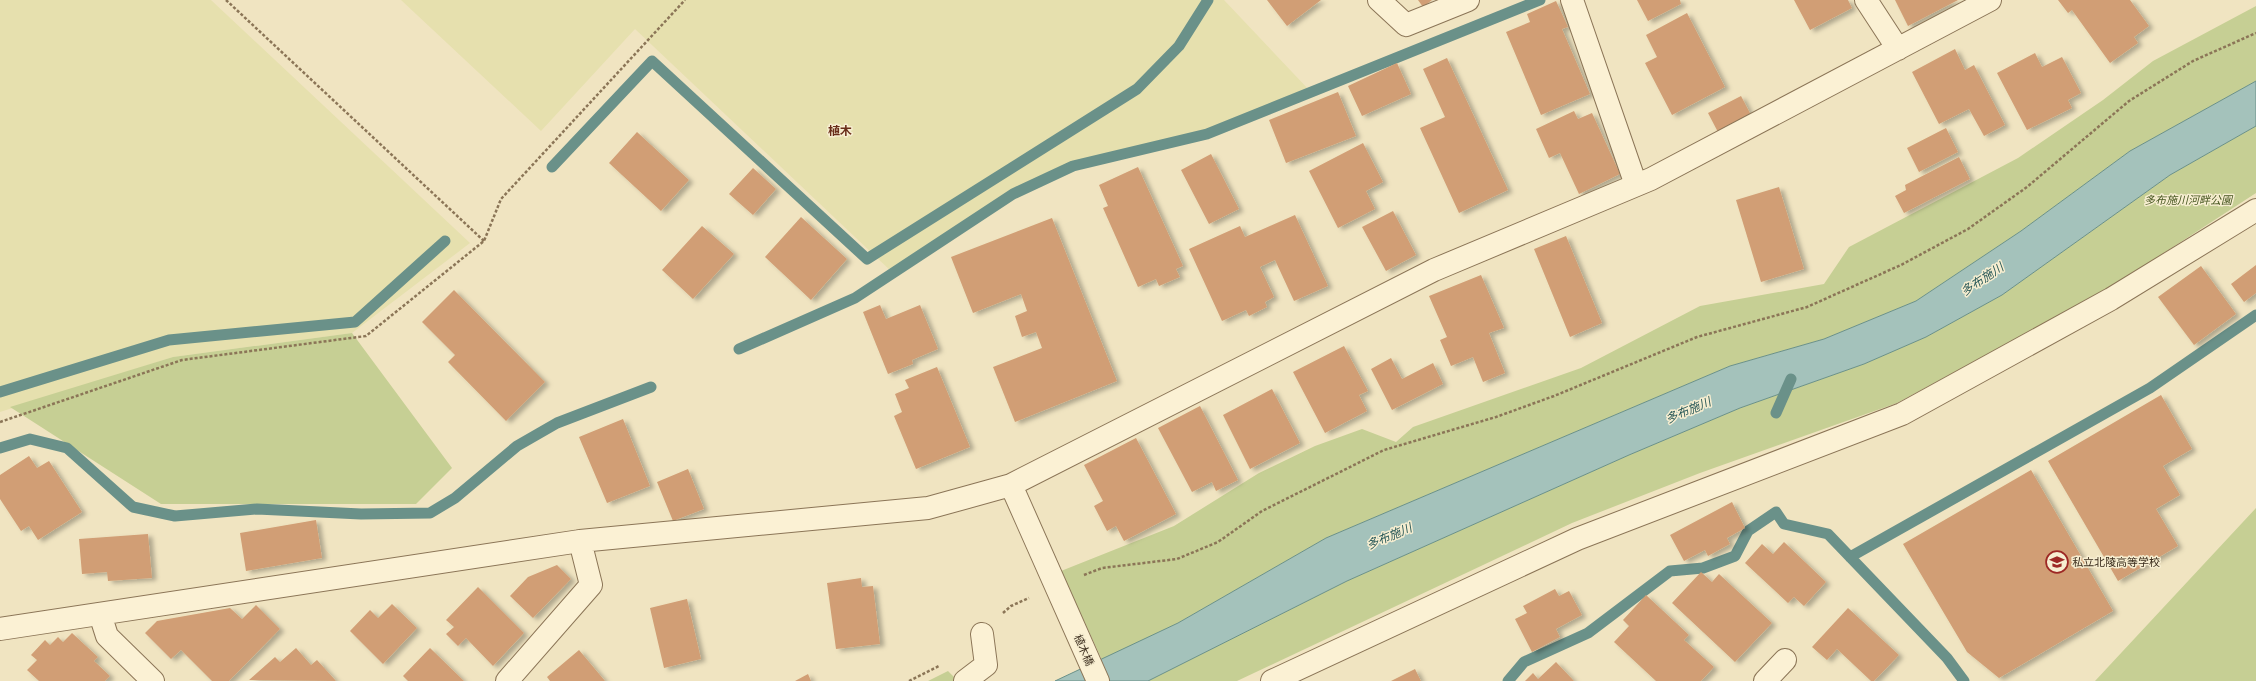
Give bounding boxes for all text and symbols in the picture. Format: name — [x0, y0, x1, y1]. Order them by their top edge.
district label: 植木 — [828, 123, 852, 138]
park label: 多布施川河畔公園 — [2144, 193, 2234, 207]
water label: 多布施川 — [1958, 258, 2008, 299]
water label: 多布施川 — [1663, 393, 1715, 426]
water label: 多布施川 — [1364, 519, 1416, 552]
school or university icon: 私立北陵高等学校 — [2044, 549, 2070, 575]
place label: 私立北陵高等学校 — [2072, 555, 2160, 569]
street label: 植木橋 — [1071, 632, 1097, 668]

